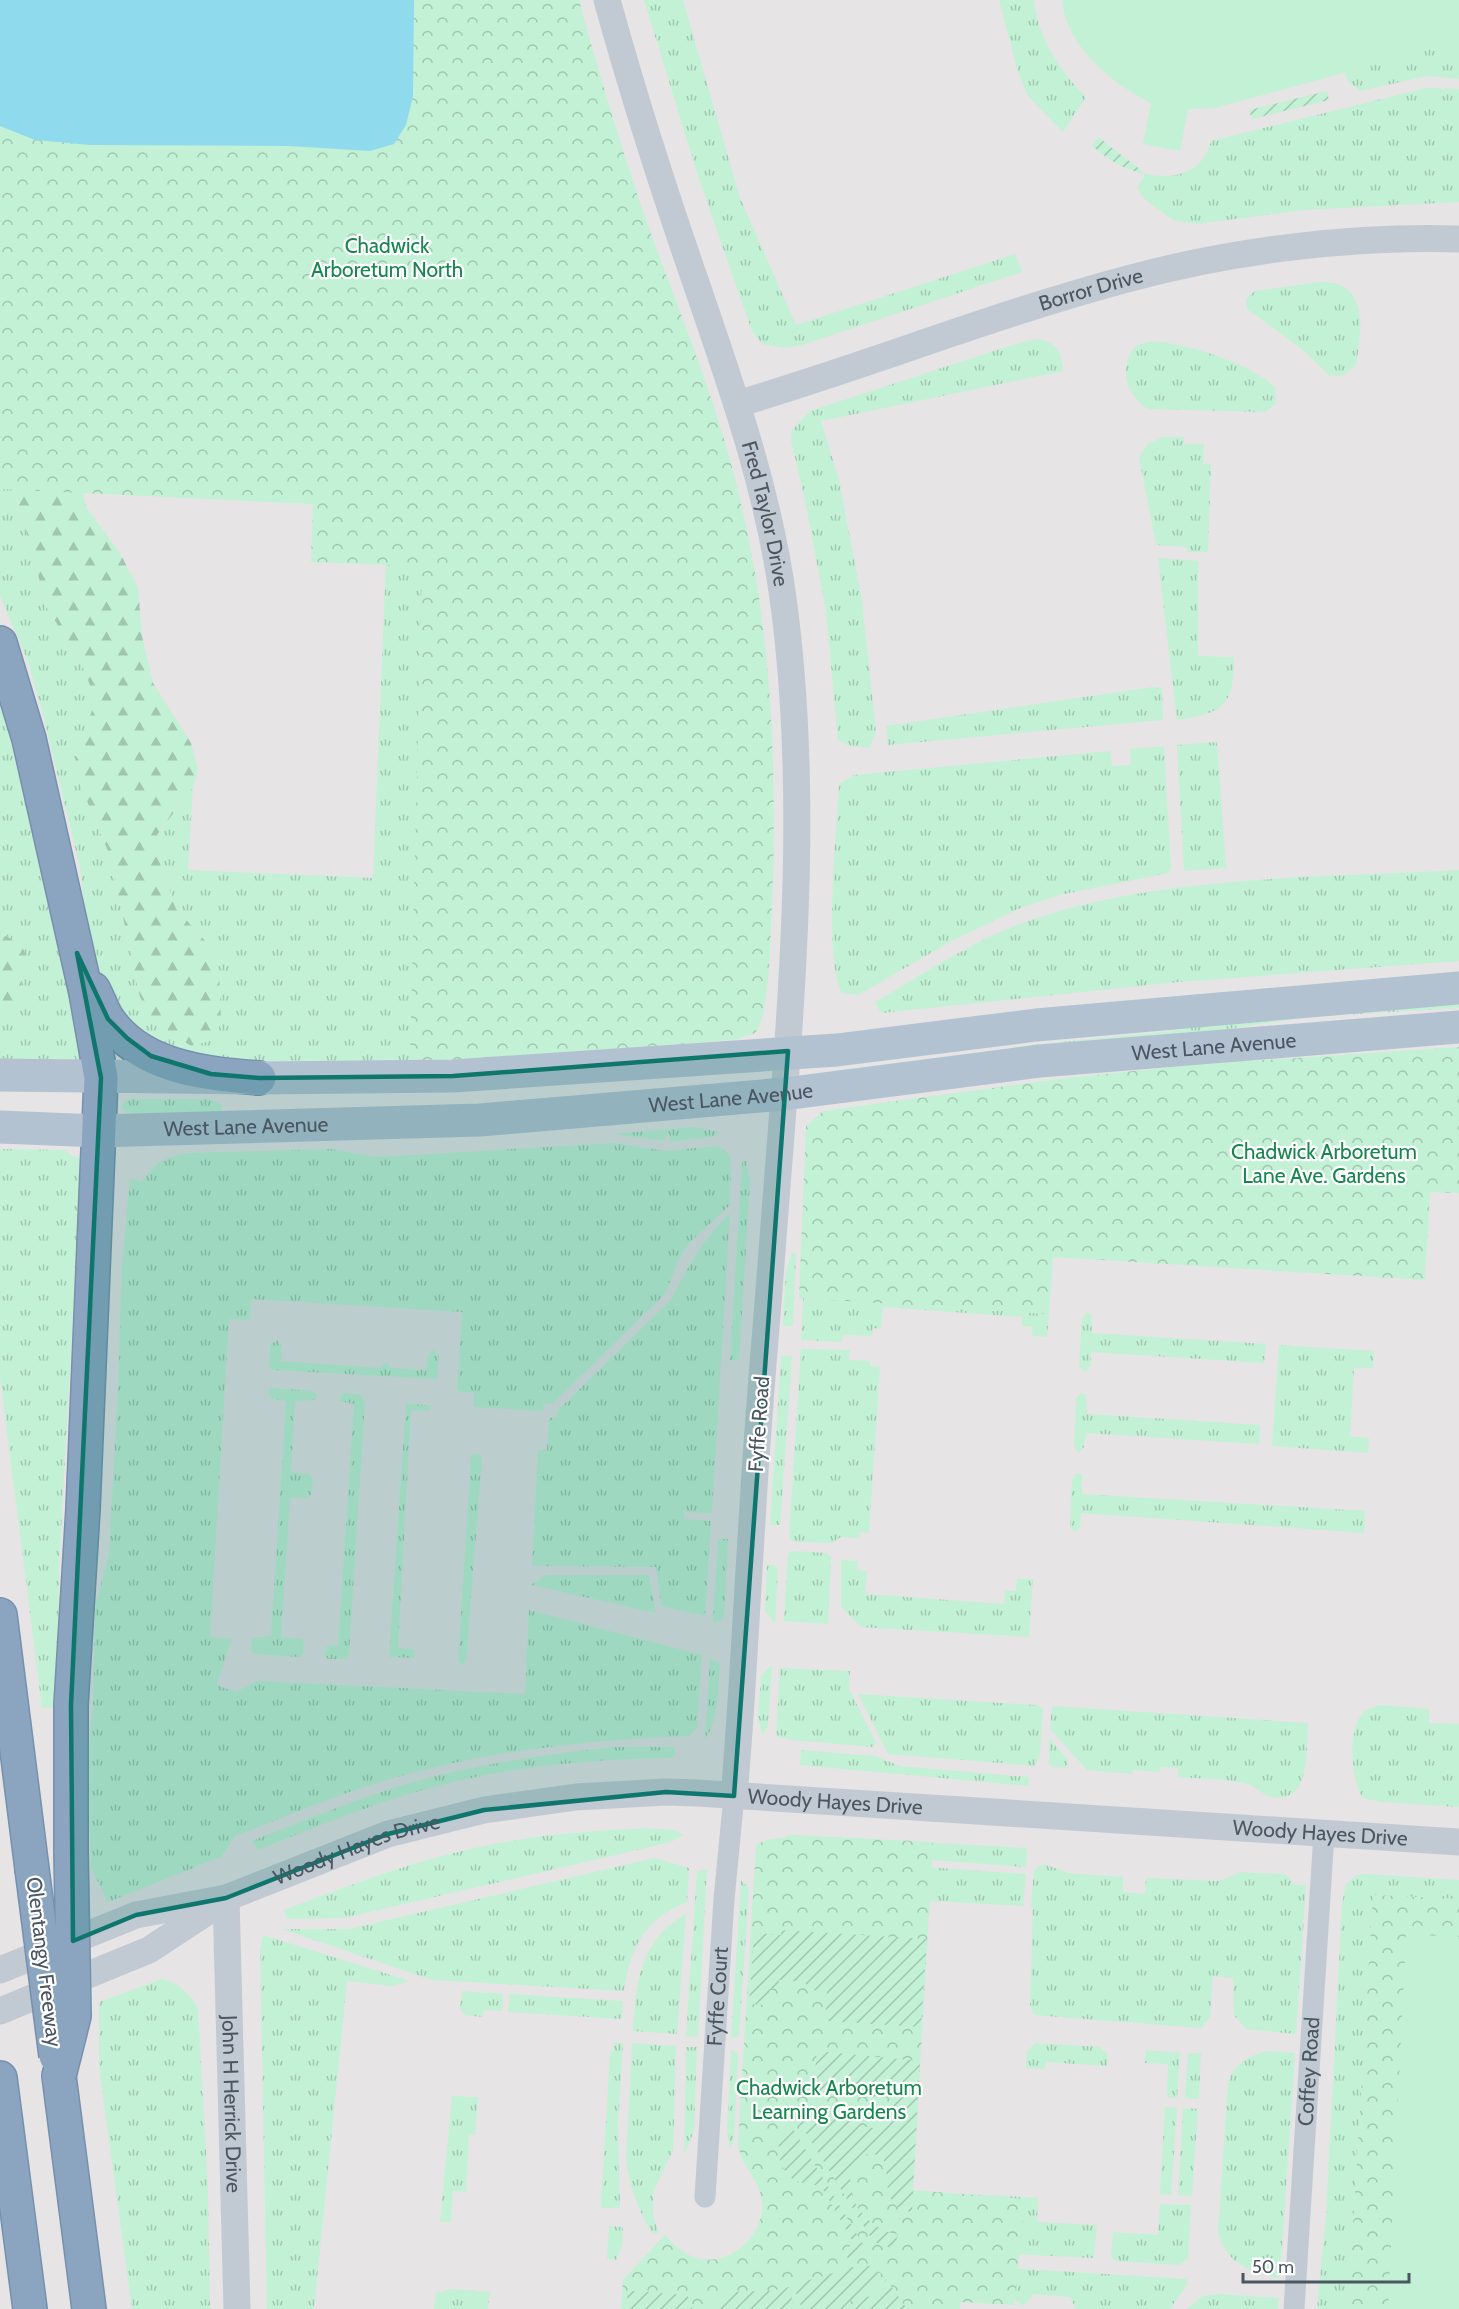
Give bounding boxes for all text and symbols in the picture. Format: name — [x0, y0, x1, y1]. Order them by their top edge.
park label: Chadwick Arboretum North — [311, 233, 463, 282]
street label: Borror Drive — [1036, 262, 1146, 316]
street label: Fred Taylor Drive — [737, 438, 794, 588]
street label: West Lane Avenue — [1131, 1027, 1297, 1066]
street label: West Lane Avenue — [648, 1077, 815, 1118]
street label: West Lane Avenue — [163, 1111, 329, 1141]
park label: Chadwick Arboretum Lane Ave. Gardens — [1231, 1139, 1417, 1188]
street label: Fyffe Road — [743, 1375, 774, 1473]
street label: Woody Hayes Drive — [747, 1783, 924, 1820]
street label: Woody Hayes Drive — [270, 1808, 443, 1890]
street label: Woody Hayes Drive — [1232, 1814, 1409, 1851]
street label: Olentangy Freeway — [22, 1875, 67, 2049]
street label: Fyffe Court — [702, 1946, 733, 2047]
street label: John H Herrick Drive — [217, 2014, 247, 2193]
street label: Coffey Road — [1293, 2016, 1324, 2127]
park label: Chadwick Arboretum Learning Gardens — [736, 2075, 922, 2124]
scale bar — [1243, 2246, 1410, 2284]
text: 50 m — [1252, 2256, 1294, 2278]

